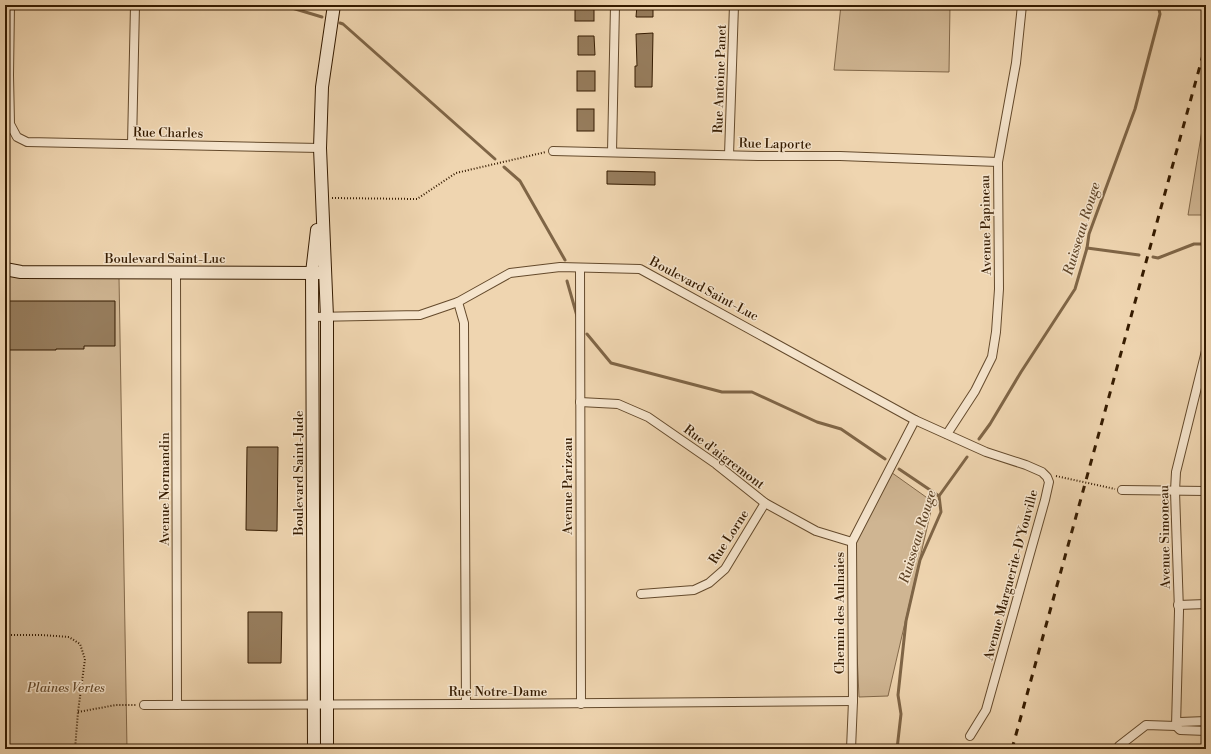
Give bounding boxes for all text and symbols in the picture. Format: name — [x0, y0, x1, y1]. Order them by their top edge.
street label: Rue Antoine Panet — [710, 24, 730, 134]
street label: Rue Charles — [133, 124, 204, 142]
street label: Rue Laporte — [739, 135, 812, 153]
street label: Avenue Papineau — [977, 174, 995, 276]
water label: Ruisseau Rouge — [1059, 180, 1105, 279]
street label: Boulevard Saint-Luc — [103, 251, 226, 267]
street label: Boulevard Saint-Luc — [646, 253, 762, 325]
street label: Boulevard Saint-Jude — [291, 410, 307, 537]
street label: Rue d'aigremont — [680, 421, 768, 493]
street label: Avenue Normandin — [157, 432, 173, 547]
street label: Avenue Parizeau — [560, 437, 576, 536]
street label: Avenue Simoneau — [1156, 484, 1174, 590]
street label: Avenue Marguerite-D'Youville — [980, 487, 1042, 663]
water label: Ruisseau Rouge — [895, 488, 941, 587]
street label: Rue Lorne — [705, 506, 753, 567]
street label: Chemin des Aulnaies — [832, 551, 848, 674]
park label: Plaines Vertes — [26, 680, 105, 696]
street label: Rue Notre-Dame — [449, 684, 548, 700]

